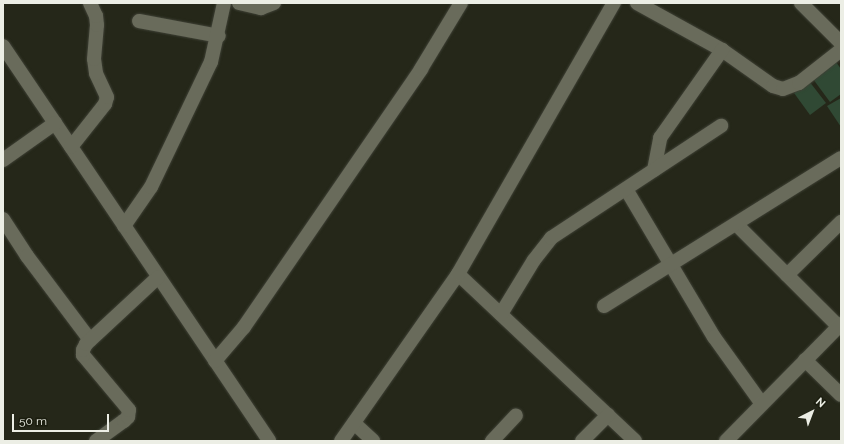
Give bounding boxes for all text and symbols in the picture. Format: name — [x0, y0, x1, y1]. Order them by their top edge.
north arrow — [792, 392, 832, 432]
text: N — [813, 395, 828, 410]
scale bar — [14, 406, 111, 432]
text: 50 m — [19, 414, 47, 428]

